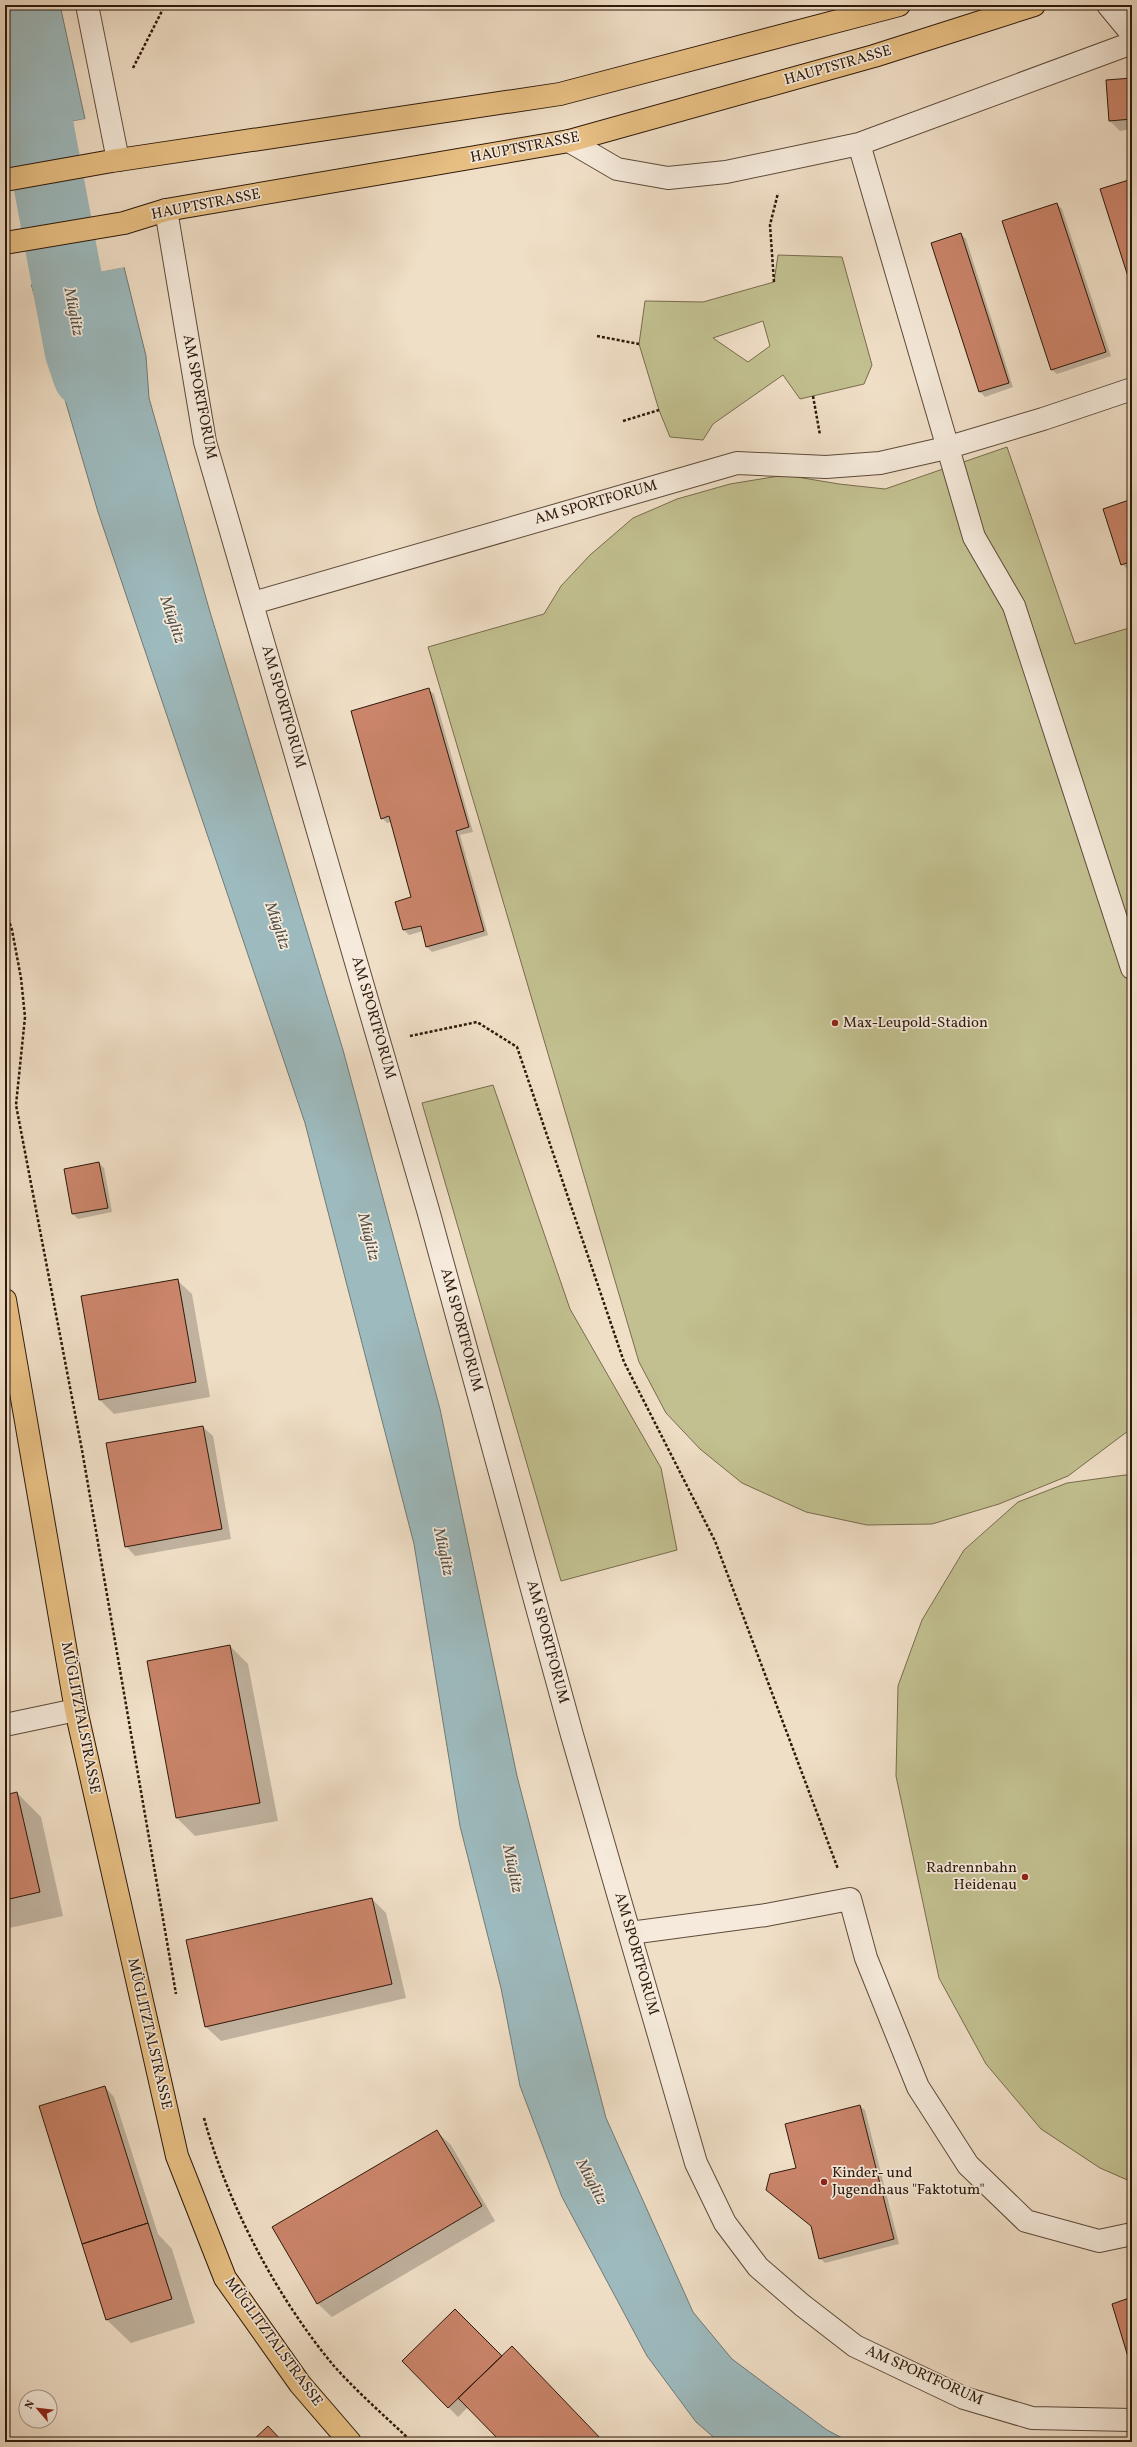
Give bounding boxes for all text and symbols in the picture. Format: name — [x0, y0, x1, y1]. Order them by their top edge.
street label: HAUPTSTRASSE — [782, 41, 894, 91]
street label: HAUPTSTRASSE — [469, 127, 581, 169]
street label: HAUPTSTRASSE — [150, 184, 262, 226]
water label: Müglitz — [57, 285, 89, 339]
street label: AM SPORTFORUM — [177, 333, 221, 461]
street label: AM SPORTFORUM — [532, 475, 660, 531]
water label: Müglitz — [153, 593, 191, 647]
street label: AM SPORTFORUM — [255, 643, 311, 771]
water label: Müglitz — [258, 899, 296, 953]
street label: AM SPORTFORUM — [345, 954, 401, 1082]
place label: Max-Leupold-Stadion — [843, 1013, 988, 1034]
marker: Max-Leupold-Stadion — [830, 1018, 840, 1028]
water label: Müglitz — [351, 1210, 385, 1264]
street label: AM SPORTFORUM — [434, 1266, 488, 1394]
water label: Müglitz — [427, 1525, 459, 1579]
street label: AM SPORTFORUM — [520, 1578, 574, 1706]
street label: MÜGLITZTALSTRASSE — [55, 1640, 105, 1796]
water label: Müglitz — [496, 1842, 528, 1896]
place label: Radrennbahn Heidenau — [926, 1858, 1017, 1896]
marker: Radrennbahn Heidenau — [1020, 1872, 1030, 1882]
street label: AM SPORTFORUM — [608, 1890, 664, 2018]
street label: MÜGLITZTALSTRASSE — [121, 1956, 177, 2112]
water label: Müglitz — [569, 2155, 612, 2209]
place label: Kinder- und Jugendhaus "Faktotum" — [832, 2163, 985, 2201]
marker: Kinder- und Jugendhaus "Faktotum" — [819, 2177, 829, 2187]
street label: MÜGLITZTALSTRASSE — [219, 2273, 327, 2411]
street label: AM SPORTFORUM — [862, 2341, 986, 2411]
north arrow — [18, 2389, 58, 2429]
text: N — [22, 2398, 39, 2412]

